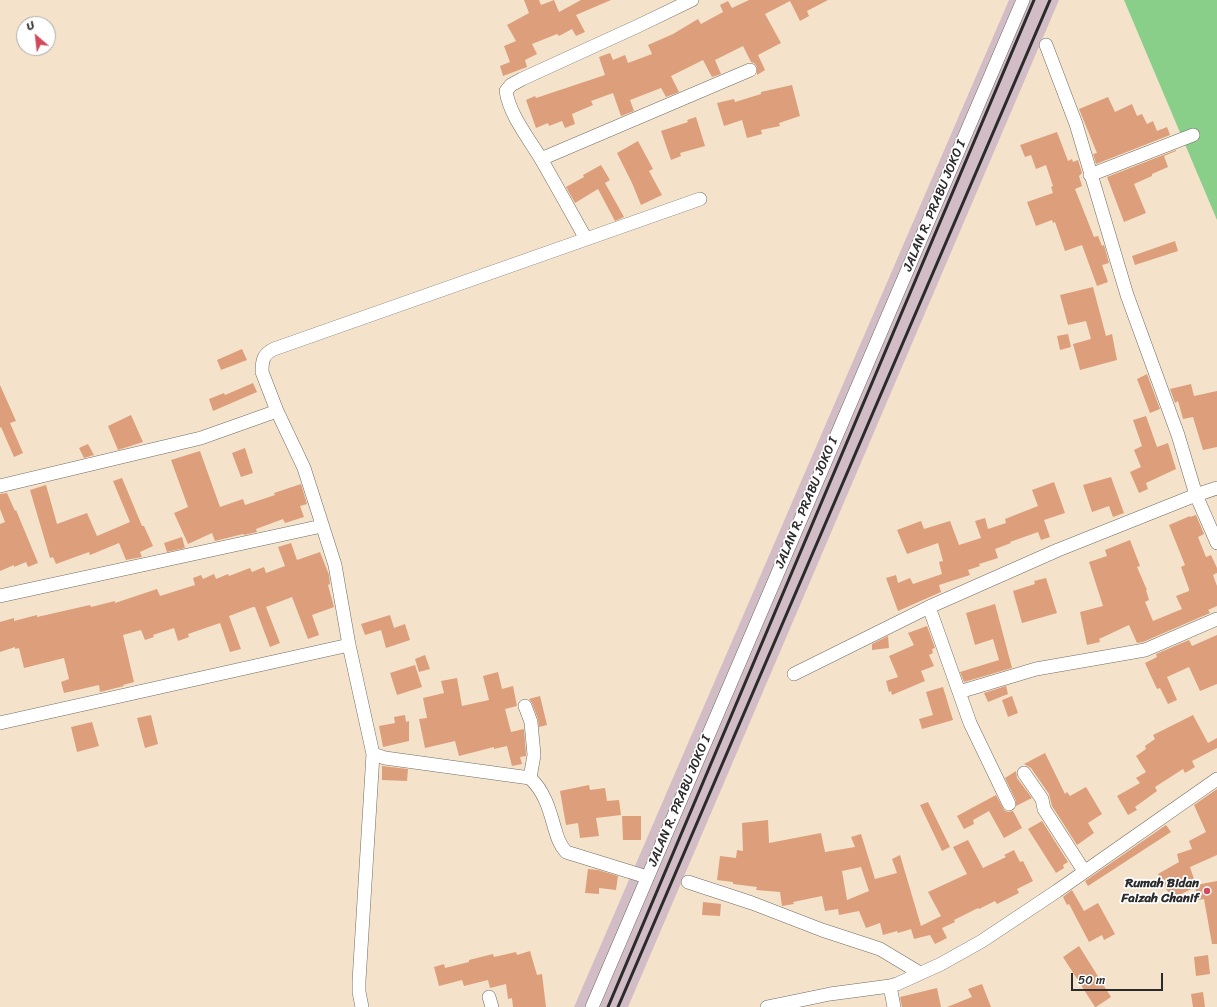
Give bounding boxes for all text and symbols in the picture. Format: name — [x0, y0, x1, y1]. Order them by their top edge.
north arrow — [16, 16, 56, 56]
text: U — [23, 16, 38, 36]
street label: JALAN R. PRABU JOKO I — [900, 138, 970, 274]
street label: JALAN R. PRABU JOKO I — [772, 435, 842, 571]
street label: JALAN R. PRABU JOKO I — [645, 733, 715, 869]
place label: Rumah Bidan Faizah Chanif — [1121, 876, 1199, 907]
marker: Rumah Bidan Faizah Chanif — [1202, 886, 1212, 896]
scale bar — [1073, 965, 1165, 991]
text: 50 m — [1078, 969, 1105, 991]

